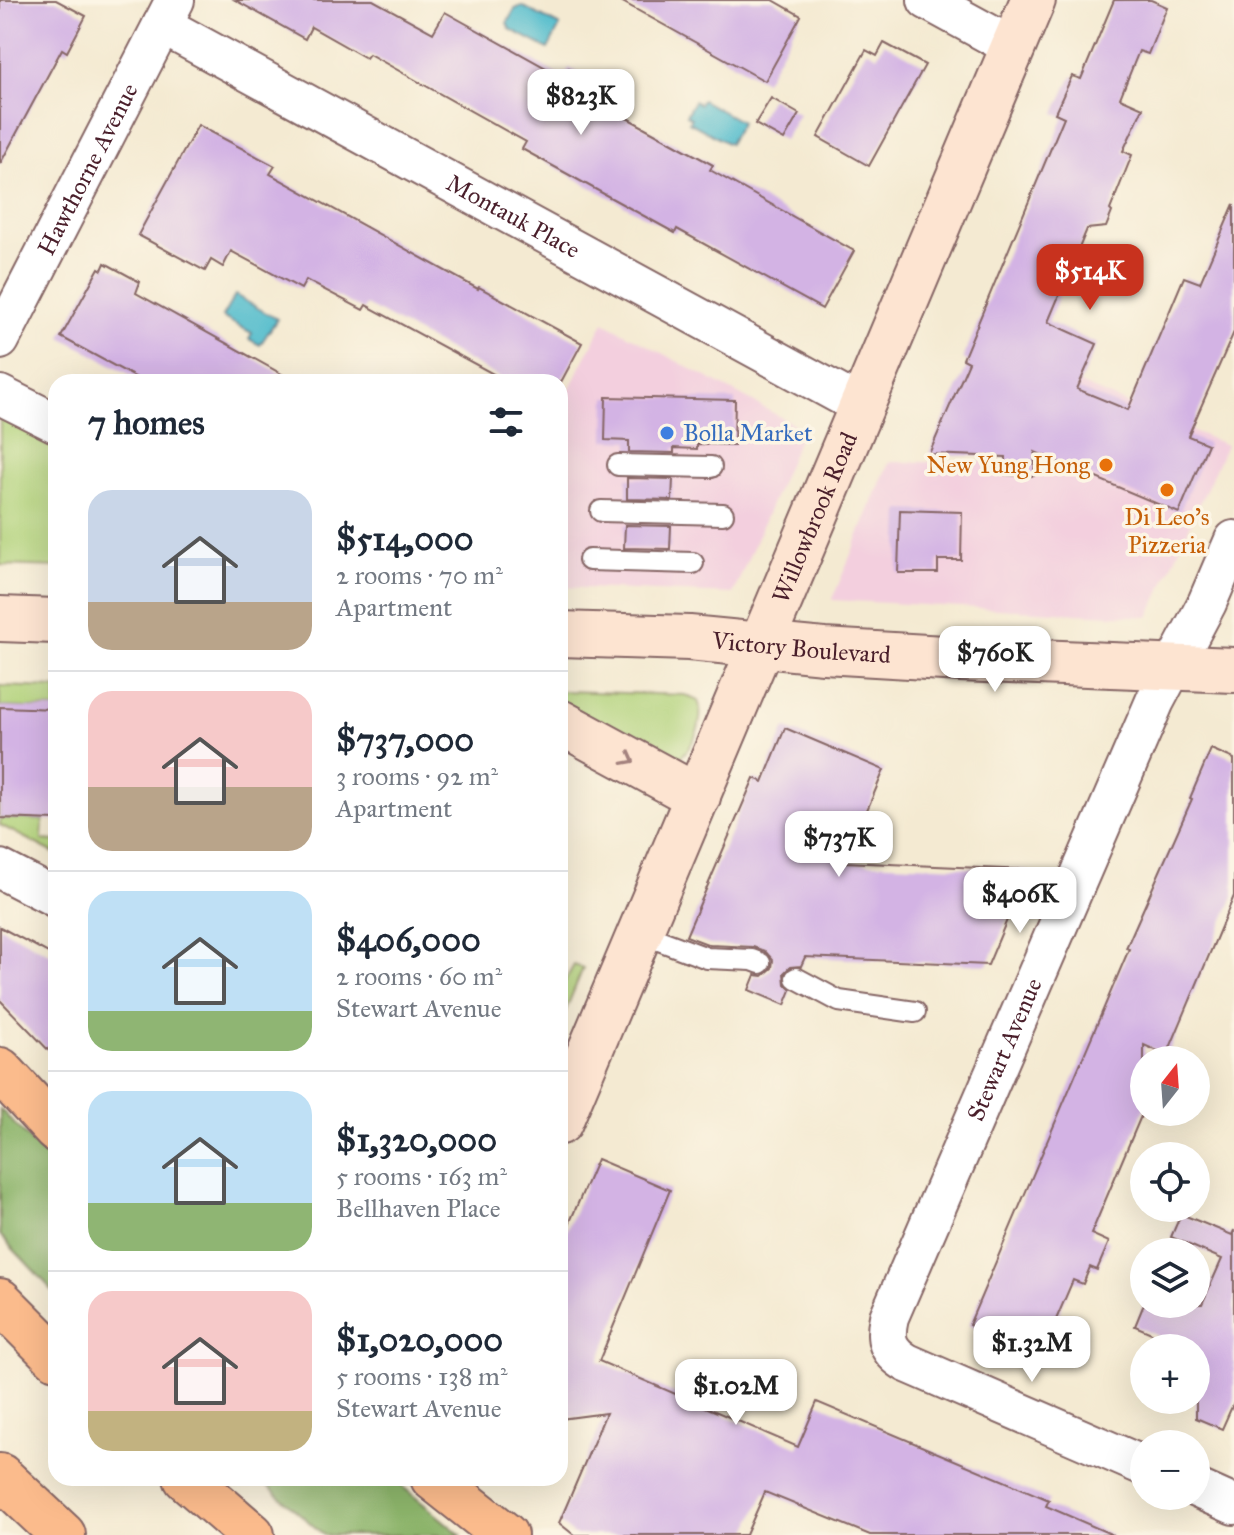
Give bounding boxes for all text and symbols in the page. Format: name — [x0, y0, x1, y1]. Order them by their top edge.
pin: $823K — [525, 69, 637, 137]
street label: Hawthorne Avenue — [31, 78, 145, 261]
text: $823K — [545, 79, 617, 111]
street label: Montauk Place — [441, 168, 585, 265]
pin: $514K — [1034, 244, 1146, 312]
text: $514K — [1055, 254, 1125, 286]
icon: filters — [484, 400, 528, 444]
text: 7 homes — [88, 402, 205, 443]
place label: Bolla Market — [683, 418, 813, 448]
marker: Bolla Market — [658, 424, 676, 442]
street label: Willowbrook Road — [766, 428, 864, 607]
place label: New Yung Hong — [927, 450, 1091, 480]
marker: New Yung Hong — [1097, 456, 1115, 474]
marker: Di Leo's Pizzeria — [1158, 481, 1176, 499]
place label: Di Leo's Pizzeria — [1124, 502, 1210, 560]
text: $514,000 — [336, 518, 474, 559]
icon: home — [152, 522, 248, 618]
text: 2 rooms · 70 m² — [336, 559, 503, 591]
text: Apartment — [336, 591, 452, 623]
street label: Victory Boulevard — [710, 625, 892, 670]
pin: $760K — [939, 626, 1051, 694]
text: $760K — [957, 636, 1033, 668]
text: $737,000 — [336, 719, 474, 760]
icon: home — [152, 723, 248, 819]
one-way arrow — [620, 750, 635, 765]
text: 3 rooms · 92 m² — [336, 760, 498, 792]
text: Apartment — [336, 792, 452, 824]
pin: $737K — [783, 811, 895, 879]
text: $737K — [803, 821, 875, 853]
pin: $406K — [964, 867, 1076, 935]
text: $406K — [982, 877, 1059, 909]
text: $406,000 — [336, 919, 481, 960]
icon: home — [152, 923, 248, 1019]
text: 2 rooms · 60 m² — [336, 960, 502, 992]
street label: Stewart Avenue — [960, 973, 1049, 1126]
text: Stewart Avenue — [336, 992, 502, 1024]
north arrow — [1130, 1046, 1210, 1126]
map controls — [1130, 1046, 1210, 1510]
text: $1,320,000 — [336, 1119, 497, 1160]
icon: home — [152, 1123, 248, 1219]
button: locate — [1130, 1142, 1210, 1222]
text: 5 rooms · 163 m² — [336, 1160, 507, 1192]
text: Bellhaven Place — [336, 1192, 501, 1224]
button: layers — [1130, 1238, 1210, 1318]
pin: $1.32M — [967, 1316, 1097, 1384]
text: $1,020,000 — [336, 1319, 503, 1360]
icon: home — [152, 1323, 248, 1419]
text: $1.32M — [991, 1326, 1073, 1358]
button: + — [1130, 1334, 1210, 1414]
pin: $1.02M — [671, 1359, 801, 1427]
text: 5 rooms · 138 m² — [336, 1360, 508, 1392]
text: $1.02M — [693, 1369, 779, 1401]
text: Stewart Avenue — [336, 1392, 502, 1424]
button: − — [1130, 1430, 1210, 1510]

